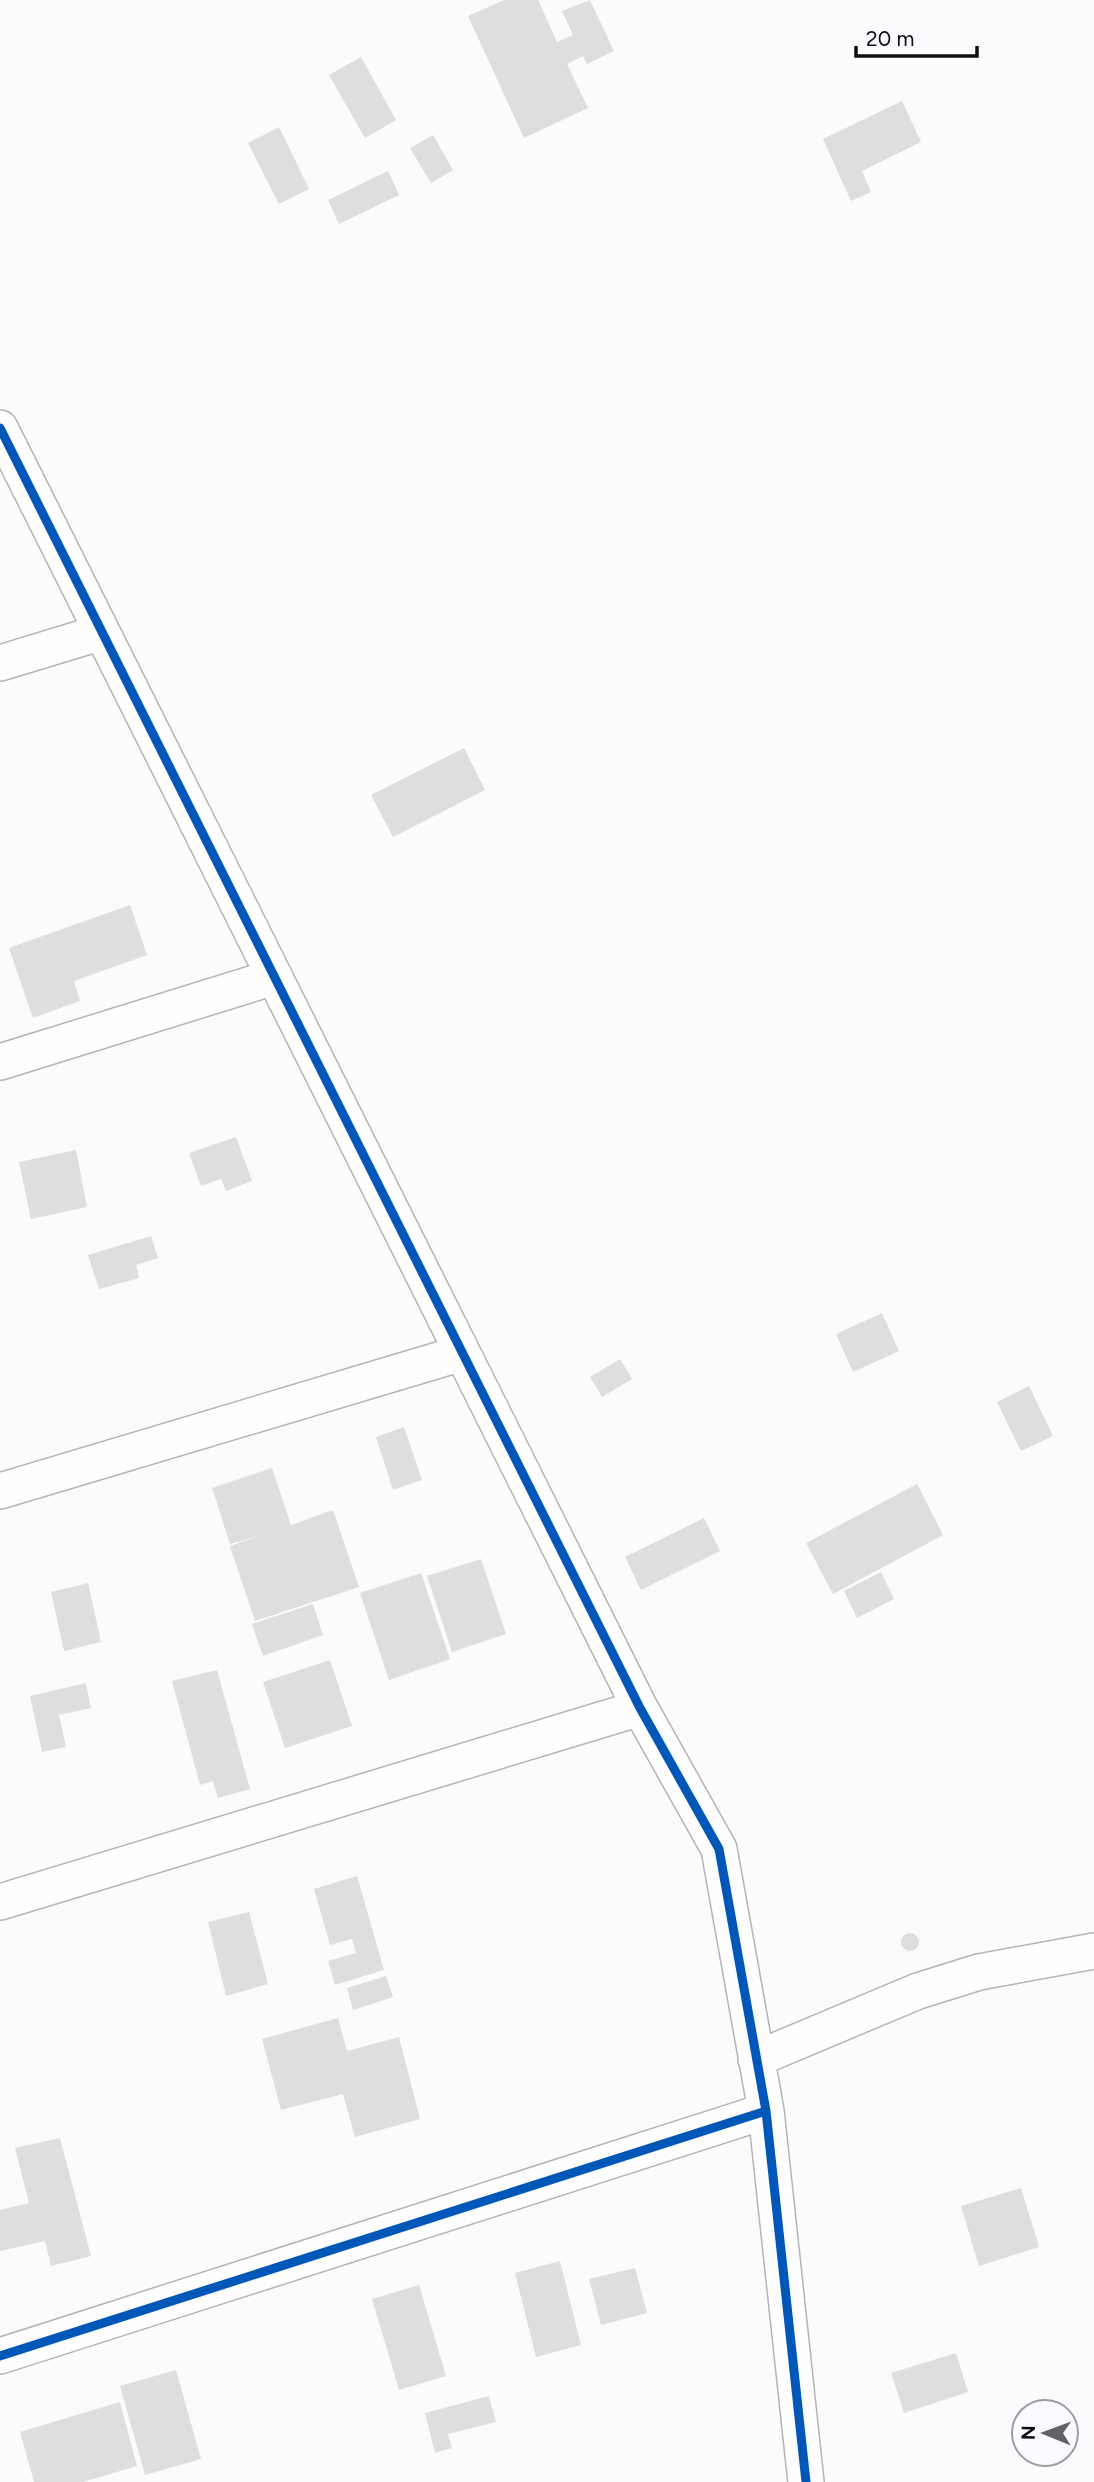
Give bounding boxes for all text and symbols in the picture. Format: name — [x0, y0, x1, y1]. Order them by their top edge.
scale bar — [856, 14, 977, 58]
text: 20 m — [866, 26, 914, 51]
north arrow — [1010, 2398, 1080, 2468]
text: N — [1017, 2425, 1040, 2440]

